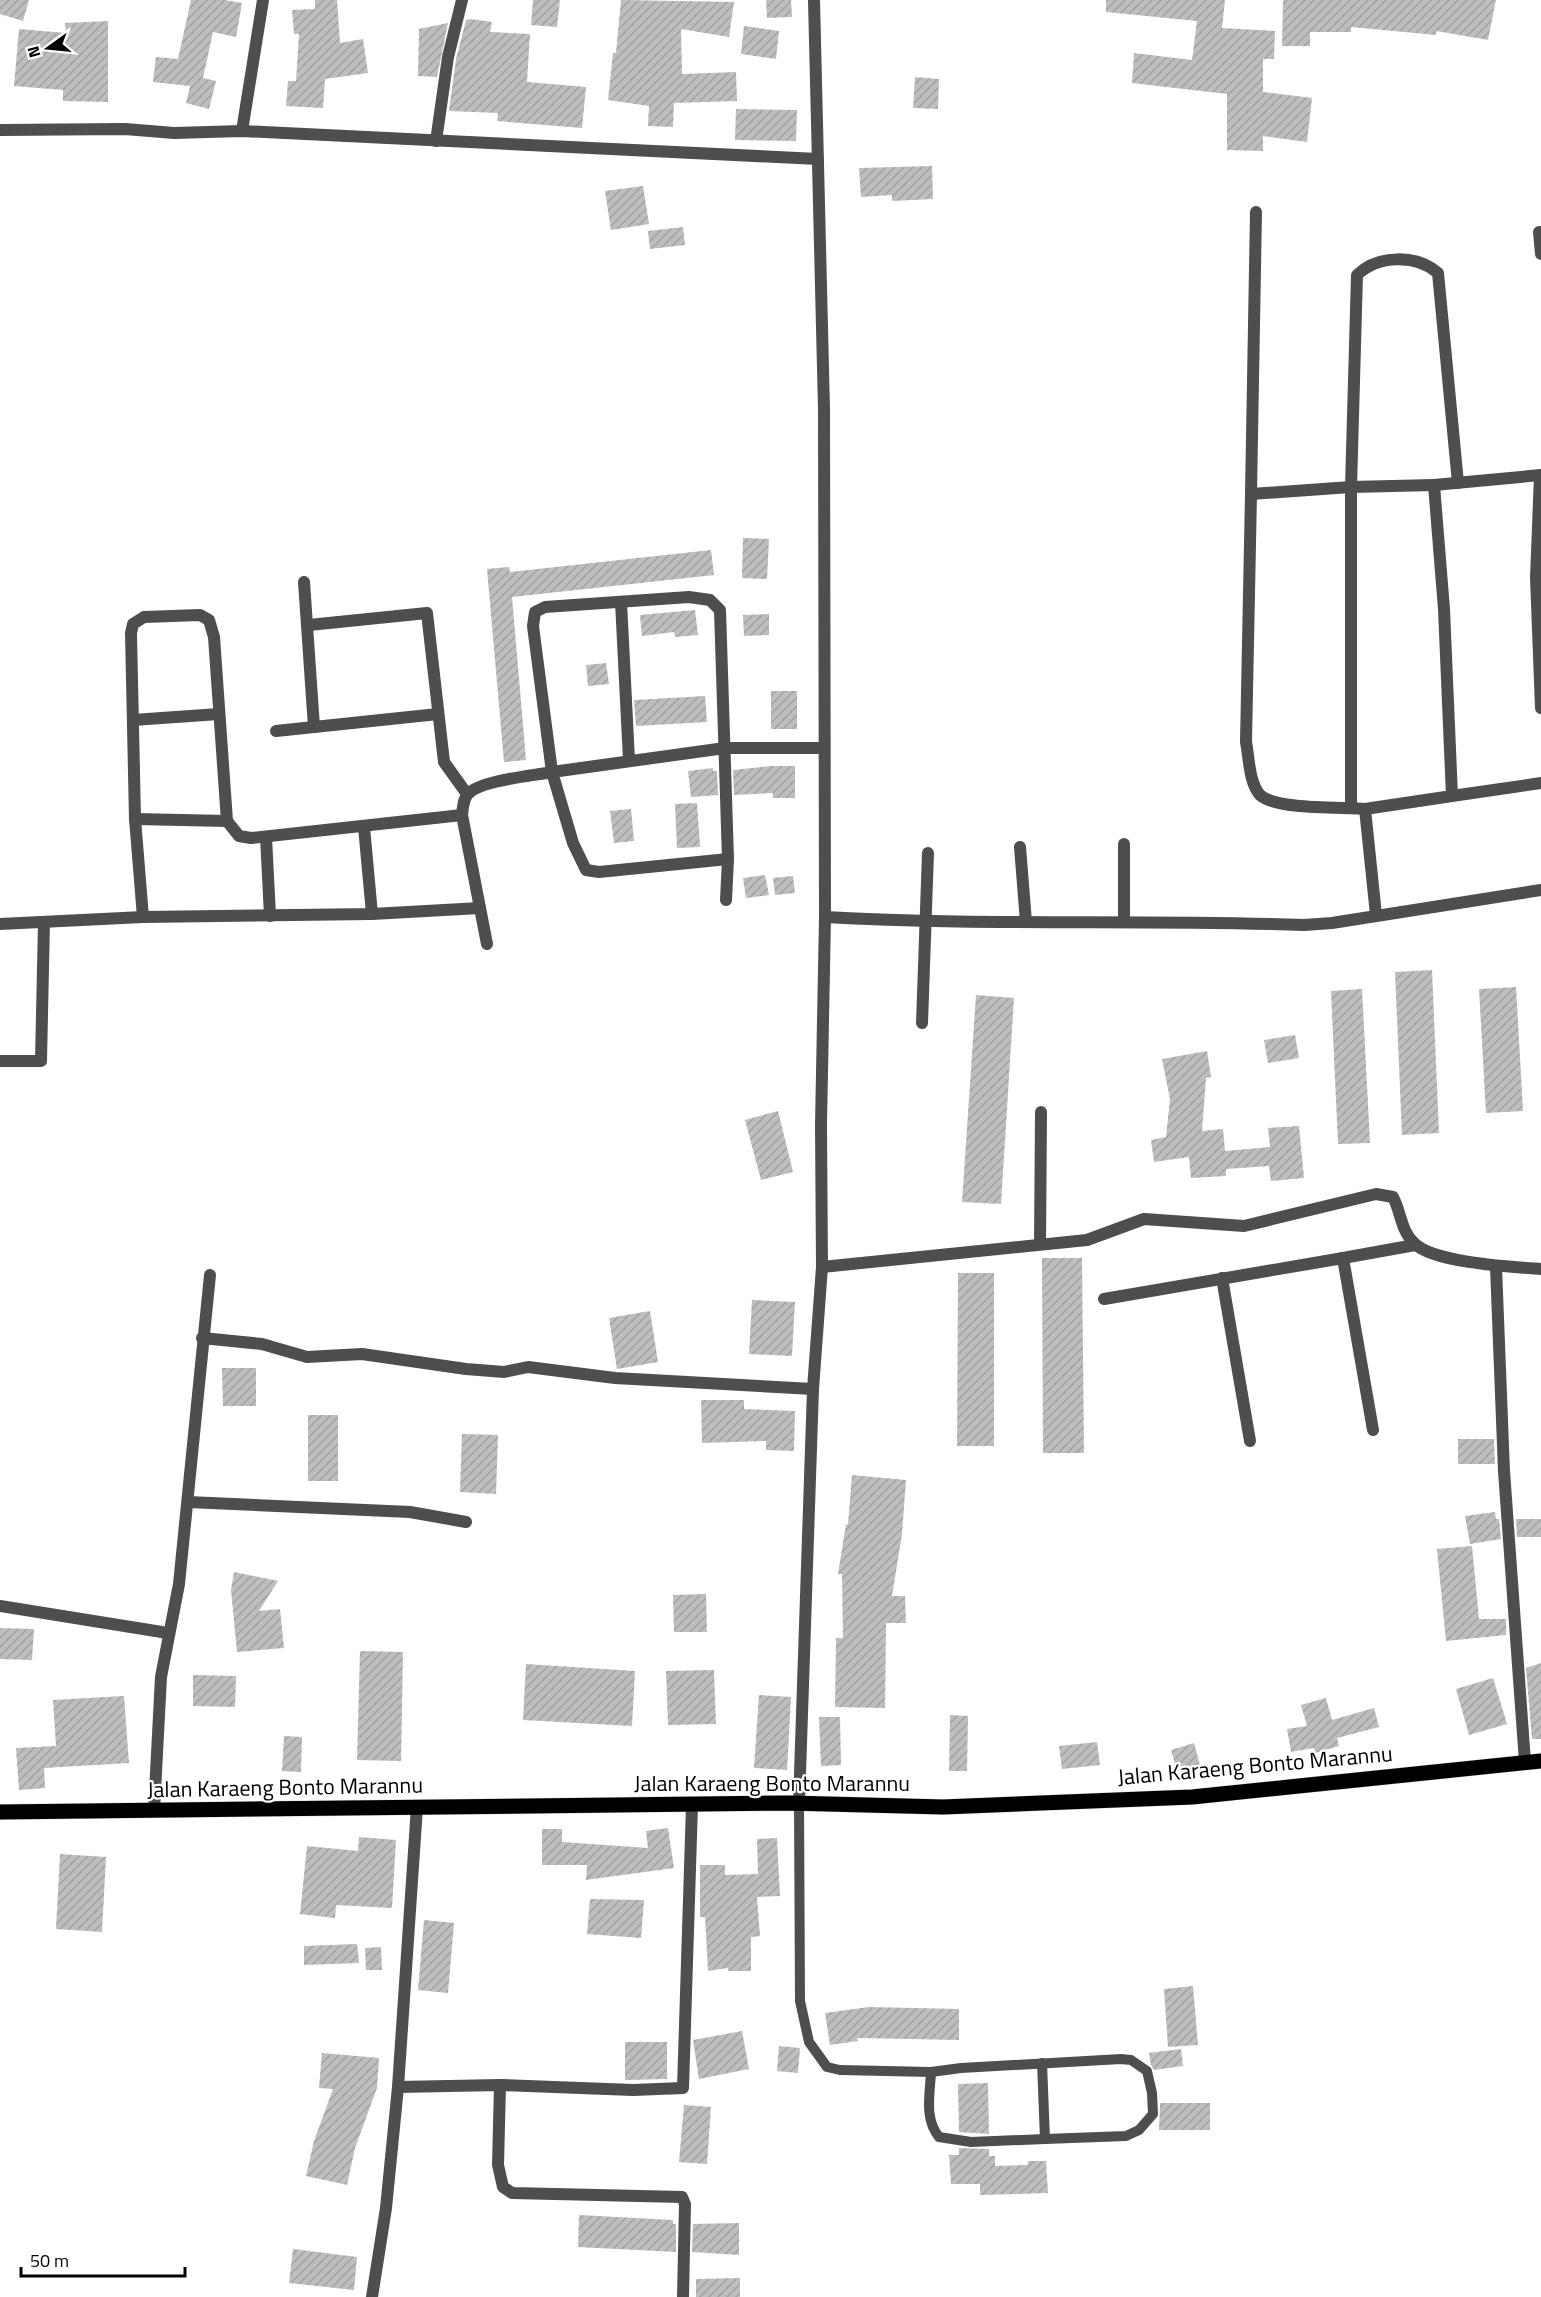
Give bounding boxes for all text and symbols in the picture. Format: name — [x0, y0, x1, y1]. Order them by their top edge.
north arrow — [18, 18, 78, 78]
text: N — [20, 43, 47, 60]
street label: Jalan Karaeng Bonto Marannu — [1116, 1736, 1394, 1794]
street label: Jalan Karaeng Bonto Marannu — [634, 1766, 910, 1800]
street label: Jalan Karaeng Bonto Marannu — [147, 1768, 423, 1806]
scale bar — [21, 2240, 184, 2278]
text: 50 m — [30, 2247, 69, 2274]

